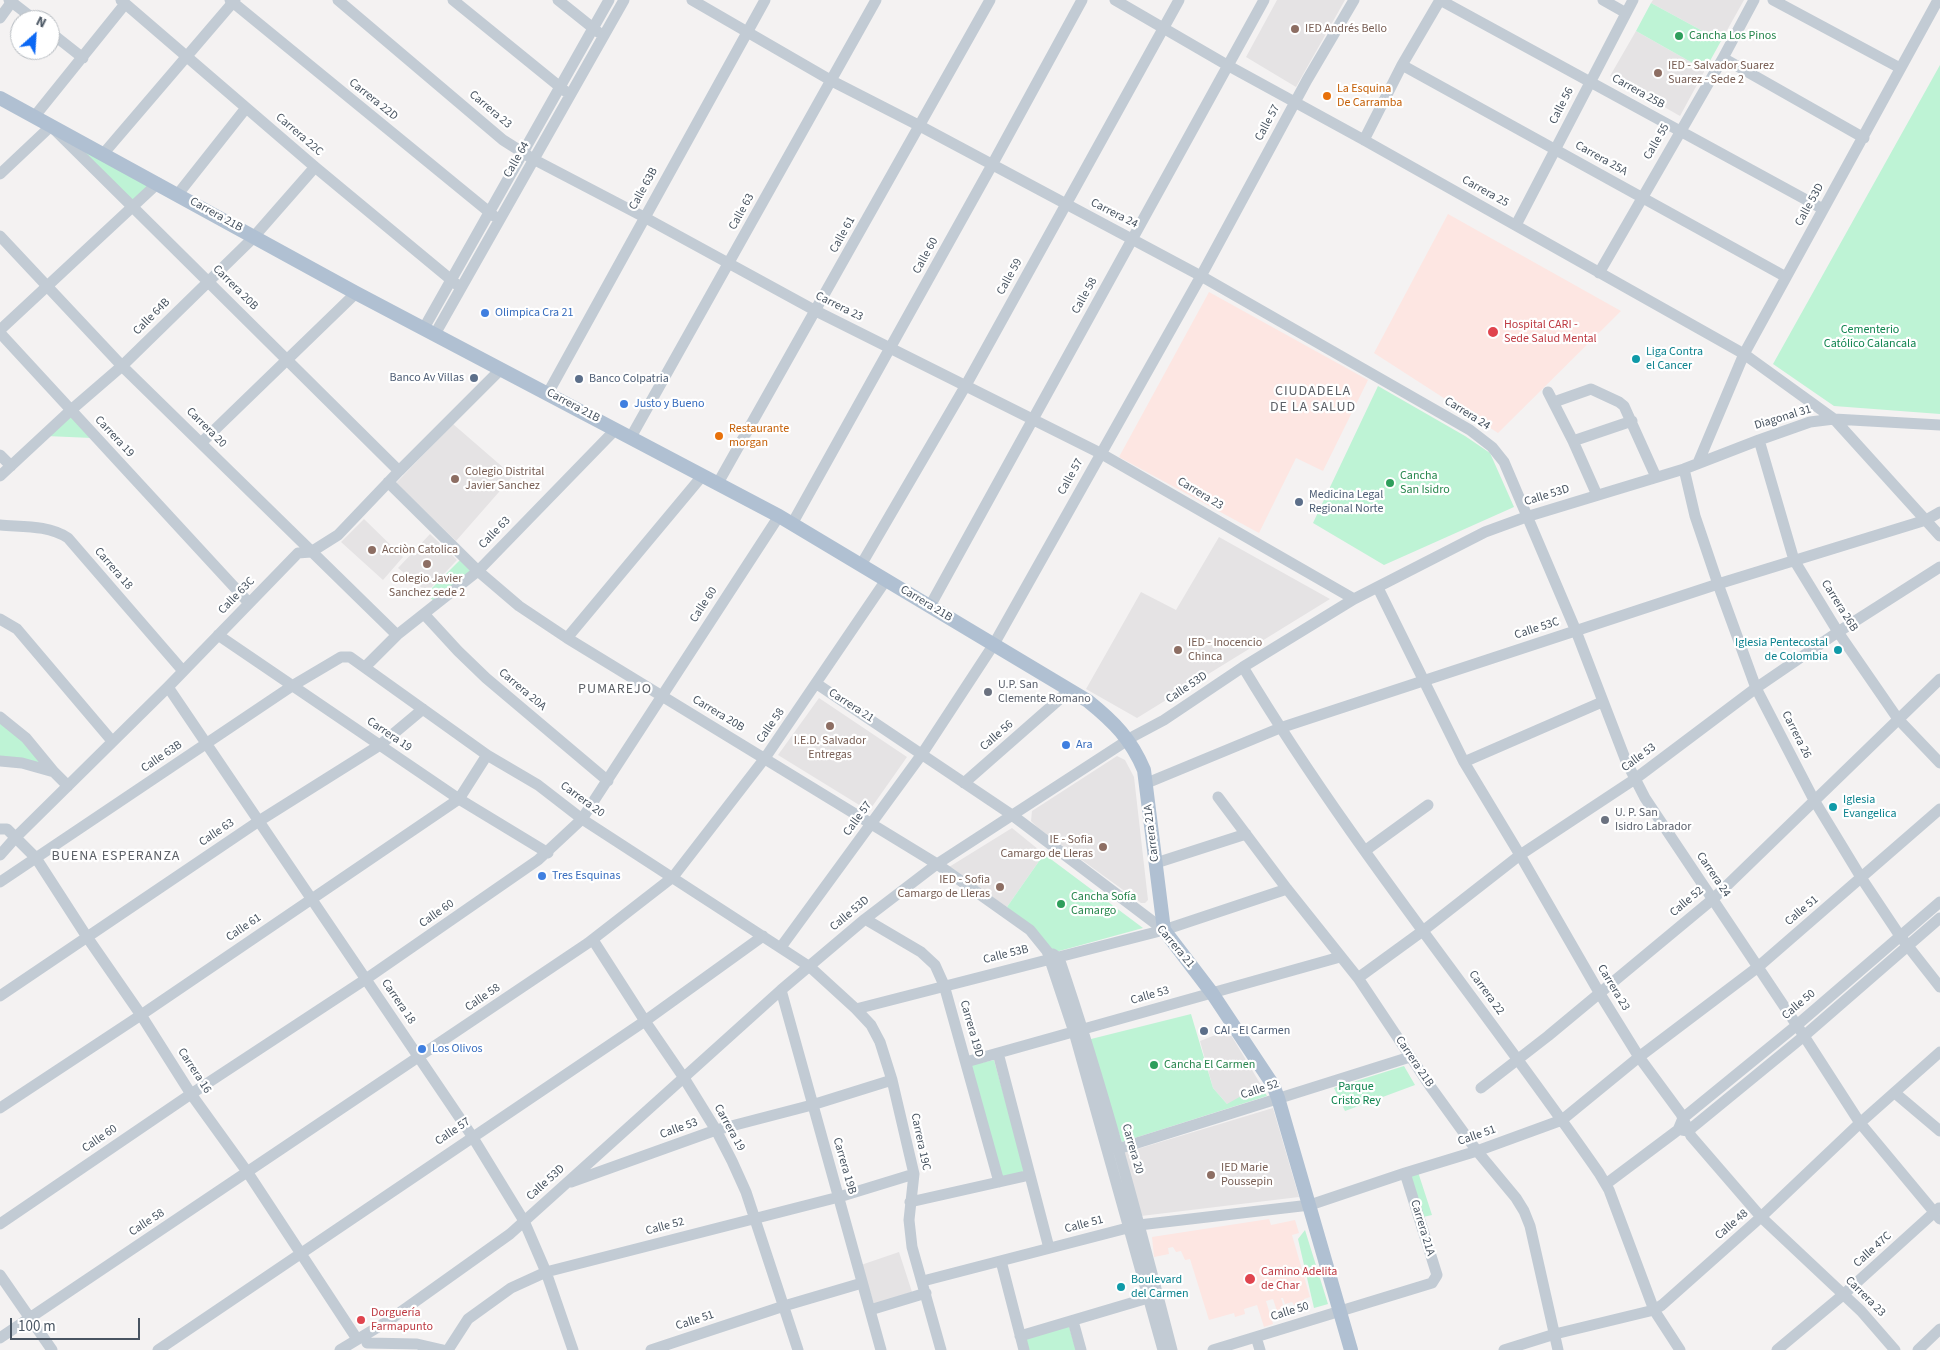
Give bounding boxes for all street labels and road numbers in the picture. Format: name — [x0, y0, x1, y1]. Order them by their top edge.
street label: Carrera 25B — [1609, 72, 1667, 112]
street label: Carrera 22D — [346, 76, 400, 124]
street label: Calle 56 — [1547, 85, 1577, 127]
street label: Carrera 23 — [466, 88, 514, 132]
street label: Calle 57 — [1252, 102, 1284, 144]
street label: Carrera 22C — [272, 110, 326, 160]
street label: Calle 55 — [1641, 121, 1673, 163]
street label: Calle 64 — [501, 139, 533, 181]
street label: Carrera 25A — [1572, 139, 1630, 179]
street label: Calle 63B — [626, 165, 662, 213]
street label: Carrera 25 — [1459, 173, 1511, 211]
street label: Calle 53D — [1792, 181, 1828, 229]
street label: Calle 63 — [726, 191, 758, 233]
street label: Carrera 21B — [187, 195, 245, 235]
street label: Carrera 24 — [1088, 196, 1140, 232]
street label: Calle 61 — [827, 214, 859, 256]
street label: Calle 60 — [910, 235, 942, 277]
street label: Calle 59 — [994, 256, 1026, 298]
street label: Carrera 20B — [209, 262, 261, 314]
street label: Calle 58 — [1069, 275, 1101, 317]
street label: Carrera 23 — [813, 289, 865, 325]
street label: Calle 64B — [131, 296, 173, 338]
street label: Carrera 21B — [544, 386, 602, 426]
street label: Carrera 24 — [1441, 394, 1493, 434]
street label: Diagonal 31 — [1753, 403, 1813, 433]
street label: Carrera 20 — [183, 405, 229, 451]
street label: Carrera 19 — [91, 413, 137, 461]
street label: Calle 57 — [1055, 456, 1087, 498]
street label: Carrera 23 — [1174, 475, 1226, 513]
street label: Calle 53D — [1523, 482, 1571, 510]
street label: Calle 63 — [476, 514, 514, 552]
street label: Carrera 18 — [91, 545, 135, 593]
street label: Calle 63C — [216, 574, 258, 618]
street label: Carrera 26B — [1817, 577, 1861, 635]
street label: Carrera 21B — [897, 583, 955, 625]
street label: Calle 60 — [687, 585, 721, 625]
street label: Calle 53C — [1513, 615, 1561, 643]
street label: Carrera 20A — [495, 666, 549, 714]
street label: Calle 53D — [1164, 669, 1210, 707]
street label: Carrera 21 — [826, 686, 876, 726]
street label: Carrera 20B — [689, 693, 747, 735]
street label: Calle 58 — [754, 706, 788, 746]
street label: Carrera 26 — [1778, 709, 1814, 761]
street label: Carrera 19 — [364, 715, 414, 755]
street label: Calle 56 — [977, 718, 1017, 754]
street label: Calle 63B — [139, 738, 185, 776]
street label: Calle 53 — [1619, 741, 1659, 775]
street label: Carrera 20 — [557, 779, 607, 821]
street label: Calle 57 — [841, 799, 875, 839]
street label: Carrera 21A — [1141, 803, 1163, 863]
street label: Calle 63 — [197, 816, 237, 850]
street label: Carrera 24 — [1693, 850, 1733, 900]
street label: Calle 52 — [1667, 884, 1707, 920]
street label: Calle 53D — [827, 893, 873, 935]
street label: Calle 51 — [1782, 893, 1822, 929]
street label: Calle 60 — [417, 897, 457, 931]
street label: Calle 61 — [224, 911, 264, 945]
street label: Carrera 21 — [1153, 923, 1197, 971]
street label: Calle 53B — [982, 942, 1030, 968]
street label: Carrera 23 — [1594, 962, 1632, 1014]
street label: Carrera 22 — [1465, 968, 1507, 1018]
street label: Carrera 18 — [378, 977, 418, 1027]
street label: Calle 58 — [463, 981, 503, 1015]
street label: Calle 53 — [1129, 984, 1171, 1008]
street label: Calle 50 — [1779, 987, 1819, 1023]
street label: Carrera 19D — [956, 999, 986, 1059]
street label: Carrera 21B — [1392, 1034, 1436, 1090]
street label: Carrera 16 — [174, 1046, 214, 1096]
street label: Calle 52 — [1239, 1077, 1281, 1103]
street label: Carrera 19 — [710, 1102, 748, 1154]
street label: Carrera 19C — [907, 1112, 933, 1172]
street label: Calle 57 — [433, 1115, 473, 1149]
street label: Calle 53 — [658, 1116, 700, 1142]
street label: Calle 60 — [80, 1122, 120, 1156]
street label: Carrera 20 — [1118, 1122, 1146, 1176]
street label: Calle 51 — [1456, 1123, 1498, 1149]
street label: Carrera 19B — [829, 1136, 859, 1196]
street label: Calle 53D — [524, 1162, 568, 1204]
street label: Carrera 21A — [1407, 1198, 1437, 1258]
street label: Calle 58 — [127, 1206, 167, 1240]
street label: Calle 48 — [1712, 1207, 1752, 1243]
street label: Calle 51 — [1063, 1213, 1105, 1237]
street label: Calle 52 — [644, 1215, 686, 1239]
street label: Calle 47C — [1851, 1229, 1895, 1271]
street label: Carrera 23 — [1842, 1274, 1888, 1320]
street label: Calle 50 — [1269, 1299, 1311, 1325]
street label: Calle 51 — [674, 1308, 716, 1334]

